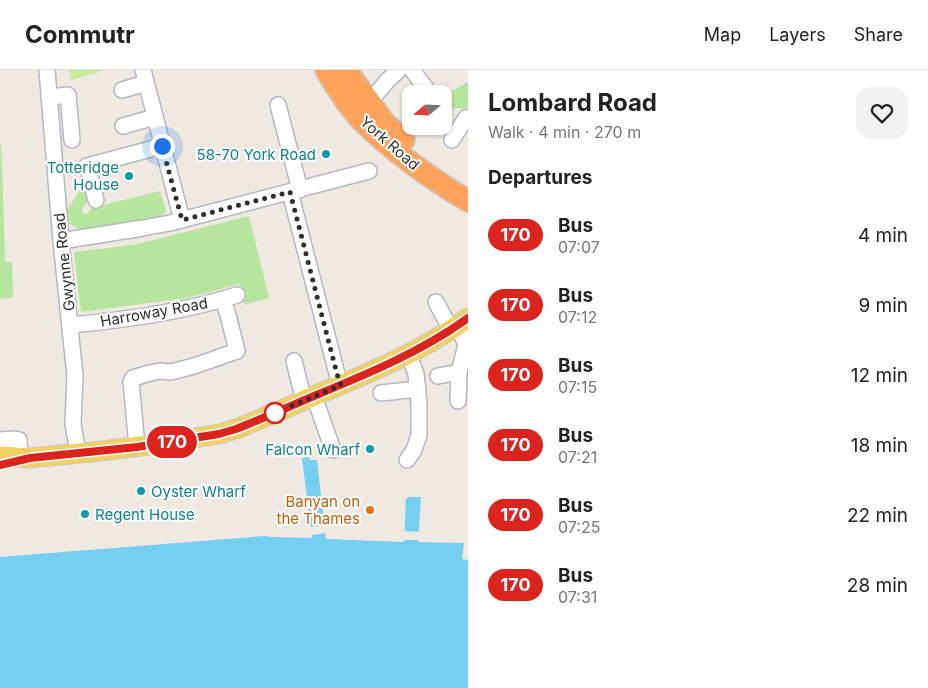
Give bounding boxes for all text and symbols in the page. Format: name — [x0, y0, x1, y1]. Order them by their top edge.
text: Commutr — [25, 20, 135, 49]
text: Map — [704, 24, 741, 45]
text: Layers — [769, 24, 826, 45]
text: Share — [854, 24, 903, 45]
north arrow — [402, 85, 452, 135]
map controls — [402, 85, 452, 135]
button: heart — [856, 87, 908, 139]
text: Lombard Road — [488, 88, 657, 117]
street label: York Road — [356, 112, 424, 174]
text: Walk · 4 min · 270 m — [488, 122, 641, 142]
your location — [150, 134, 175, 159]
place label: 58-70 York Road — [197, 145, 316, 164]
marker: 58-70 York Road — [320, 148, 332, 160]
place label: Totteridge House — [47, 158, 119, 194]
text: Departures — [488, 166, 592, 189]
marker: Totteridge House — [123, 170, 135, 182]
street label: Gwynne Road — [49, 212, 79, 312]
text: Bus — [558, 214, 593, 237]
text: 170 — [500, 224, 531, 245]
text: 4 min — [858, 224, 908, 247]
text: 07:07 — [558, 237, 600, 257]
text: Bus — [558, 284, 593, 307]
street label: Harroway Road — [99, 293, 209, 331]
text: 170 — [500, 294, 531, 315]
text: 9 min — [858, 294, 908, 317]
text: 07:12 — [558, 307, 597, 327]
text: Bus — [558, 354, 593, 377]
text: 170 — [500, 364, 531, 385]
text: 12 min — [851, 364, 908, 387]
text: 07:15 — [558, 377, 597, 397]
unlabelled marker — [264, 402, 286, 424]
text: Bus — [558, 424, 593, 447]
line badge: 170 — [143, 426, 201, 458]
text: 170 — [157, 431, 187, 452]
text: 170 — [500, 434, 531, 455]
text: 18 min — [851, 434, 908, 457]
place label: Falcon Wharf — [265, 440, 360, 459]
marker: Falcon Wharf — [364, 443, 376, 455]
text: 07:21 — [558, 447, 597, 467]
place label: Oyster Wharf — [151, 482, 246, 501]
marker: Oyster Wharf — [135, 485, 147, 497]
place label: Banyan on the Thames — [276, 492, 360, 528]
text: Bus — [558, 494, 593, 517]
marker: Banyan on the Thames — [364, 504, 376, 516]
text: 170 — [500, 504, 531, 525]
text: 22 min — [847, 504, 908, 527]
place label: Regent House — [95, 505, 195, 524]
marker: Regent House — [79, 508, 91, 520]
text: 07:25 — [558, 517, 600, 537]
text: Bus — [558, 564, 593, 587]
text: 170 — [500, 574, 531, 595]
text: 28 min — [847, 574, 908, 597]
text: 07:31 — [558, 587, 597, 607]

